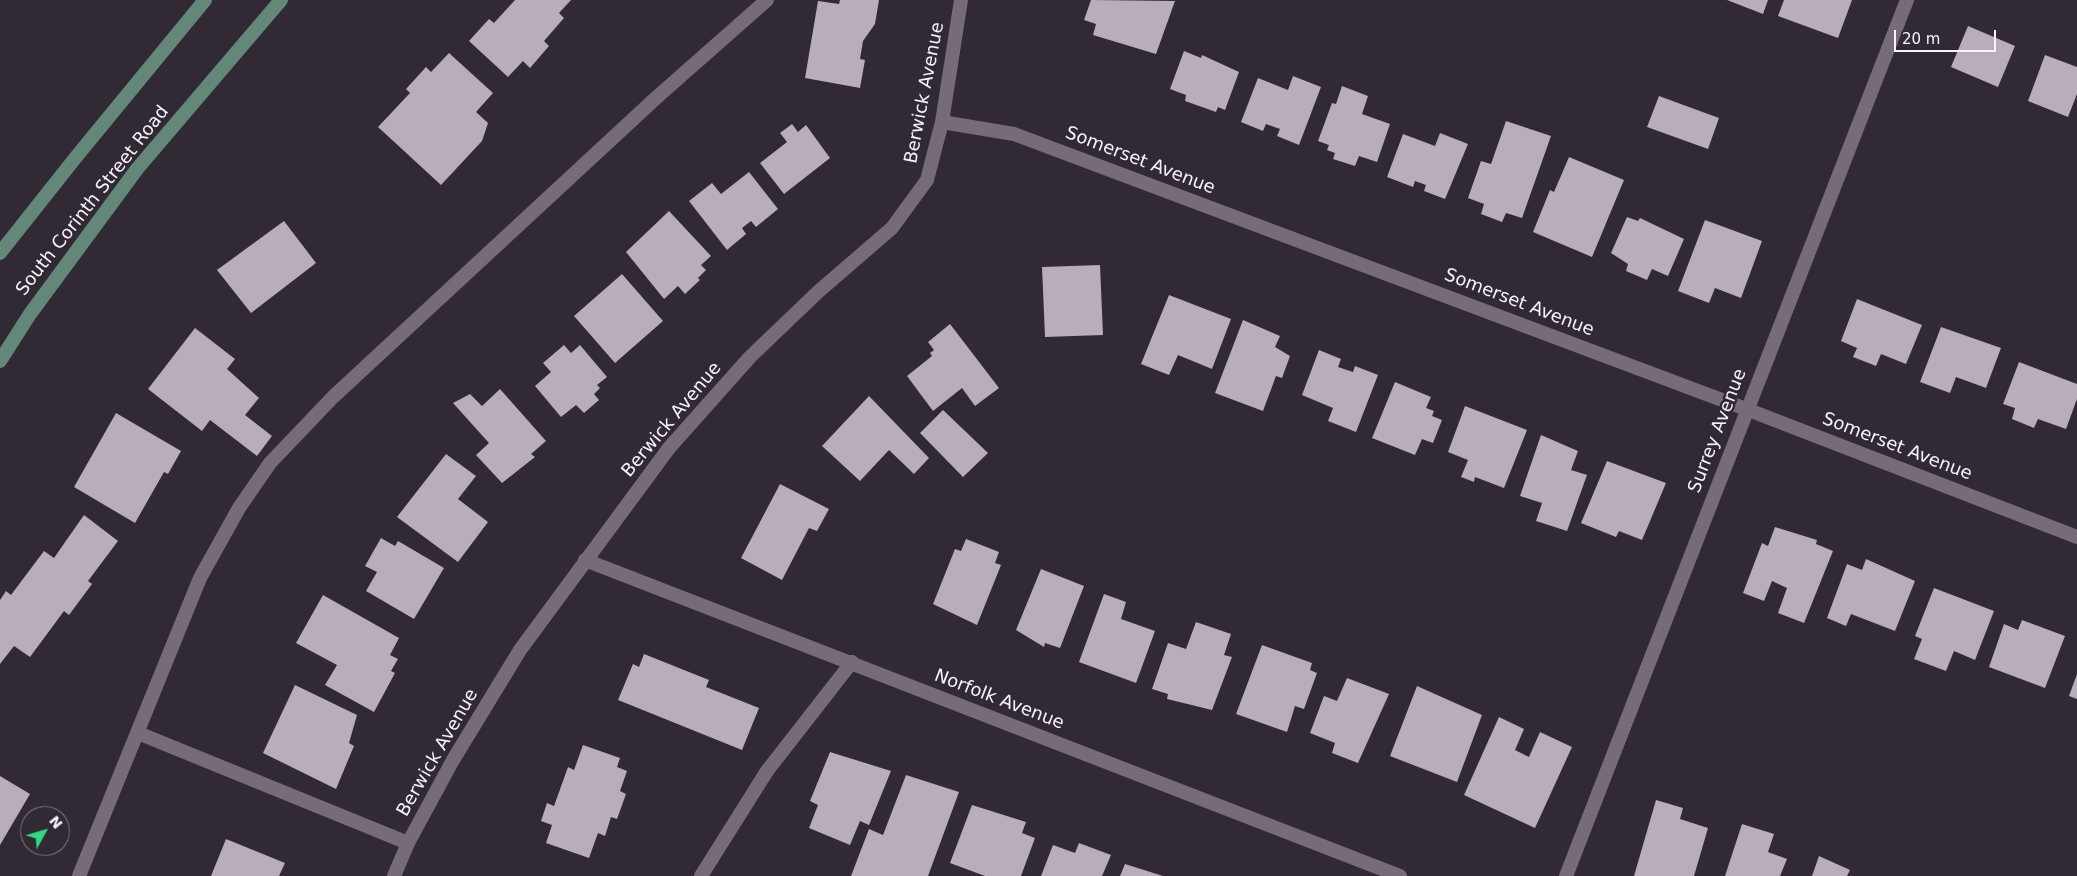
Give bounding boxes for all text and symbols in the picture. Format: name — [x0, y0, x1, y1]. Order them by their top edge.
scale bar — [1897, 20, 2000, 52]
street label: Berwick Avenue — [901, 21, 949, 165]
text: 20 m — [1902, 30, 1940, 48]
street label: South Corinth Street Road — [12, 102, 174, 300]
street label: Somerset Avenue — [1062, 123, 1218, 199]
street label: Somerset Avenue — [1441, 265, 1597, 341]
street label: Berwick Avenue — [618, 358, 726, 482]
street label: Surrey Avenue — [1684, 366, 1752, 496]
street label: Somerset Avenue — [1819, 409, 1975, 485]
street label: Norfolk Avenue — [931, 665, 1067, 735]
street label: Berwick Avenue — [393, 685, 483, 821]
north arrow — [20, 806, 70, 856]
text: N — [46, 813, 66, 832]

